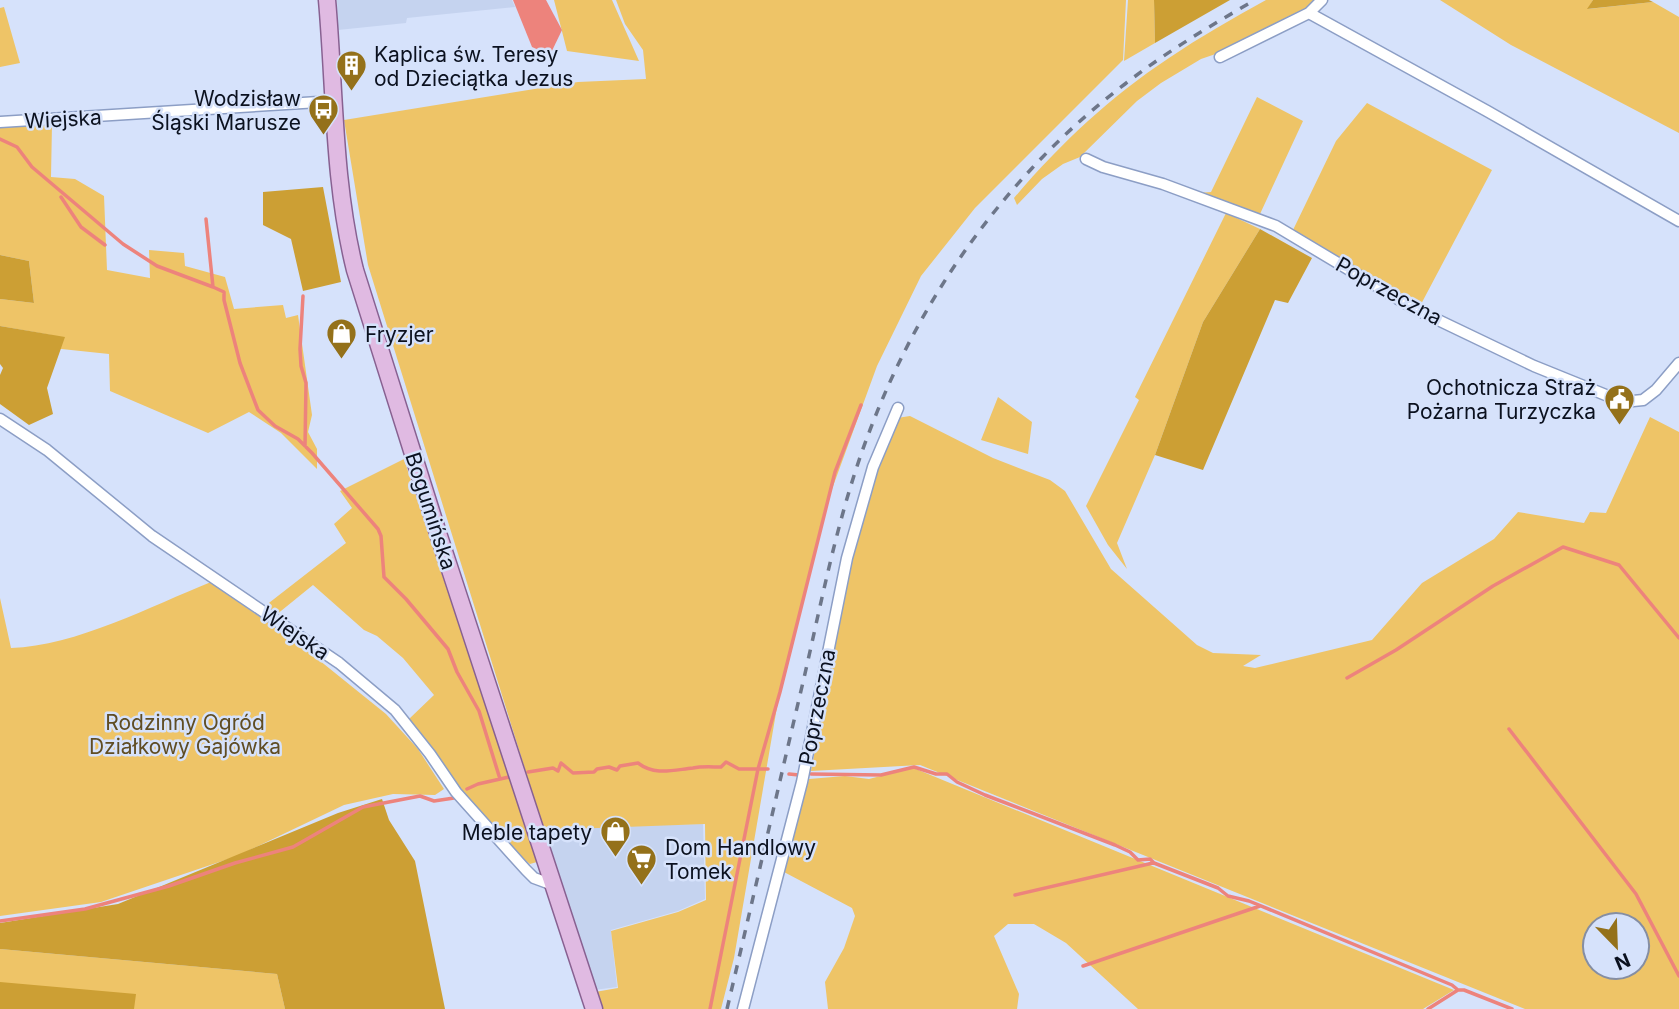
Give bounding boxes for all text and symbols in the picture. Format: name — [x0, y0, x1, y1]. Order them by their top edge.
place label: Kaplica św. Teresy od Dzieciątka Jezus — [374, 42, 573, 91]
building icon: Kaplica św. Teresy od Dzieciątka Jezus — [334, 49, 368, 93]
place label: Wodzisław Śląski Marusze — [151, 86, 301, 135]
bus stop icon: Wodzisław Śląski Marusze — [307, 93, 341, 137]
street label: Wiejska — [24, 104, 102, 134]
street label: Poprzeczna — [1331, 252, 1447, 330]
shop icon: Fryzjer — [325, 317, 359, 361]
place label: Fryzjer — [365, 322, 434, 347]
place label: Ochotnicza Straż Pożarna Turzyczka — [1407, 375, 1596, 424]
public building icon: Ochotnicza Straż Pożarna Turzyczka — [1602, 382, 1636, 426]
street label: Bogumińska — [400, 449, 462, 573]
street label: Wiejska — [256, 601, 334, 665]
street label: Poprzeczna — [794, 647, 840, 767]
park label: Rodzinny Ogród Działkowy Gajówka — [89, 710, 281, 759]
shop icon: Meble tapety — [598, 815, 632, 859]
place label: Meble tapety — [462, 820, 592, 845]
place label: Dom Handlowy Tomek — [665, 835, 816, 884]
supermarket icon: Dom Handlowy Tomek — [625, 842, 659, 886]
north arrow — [1581, 911, 1651, 981]
text: N — [1611, 948, 1634, 975]

